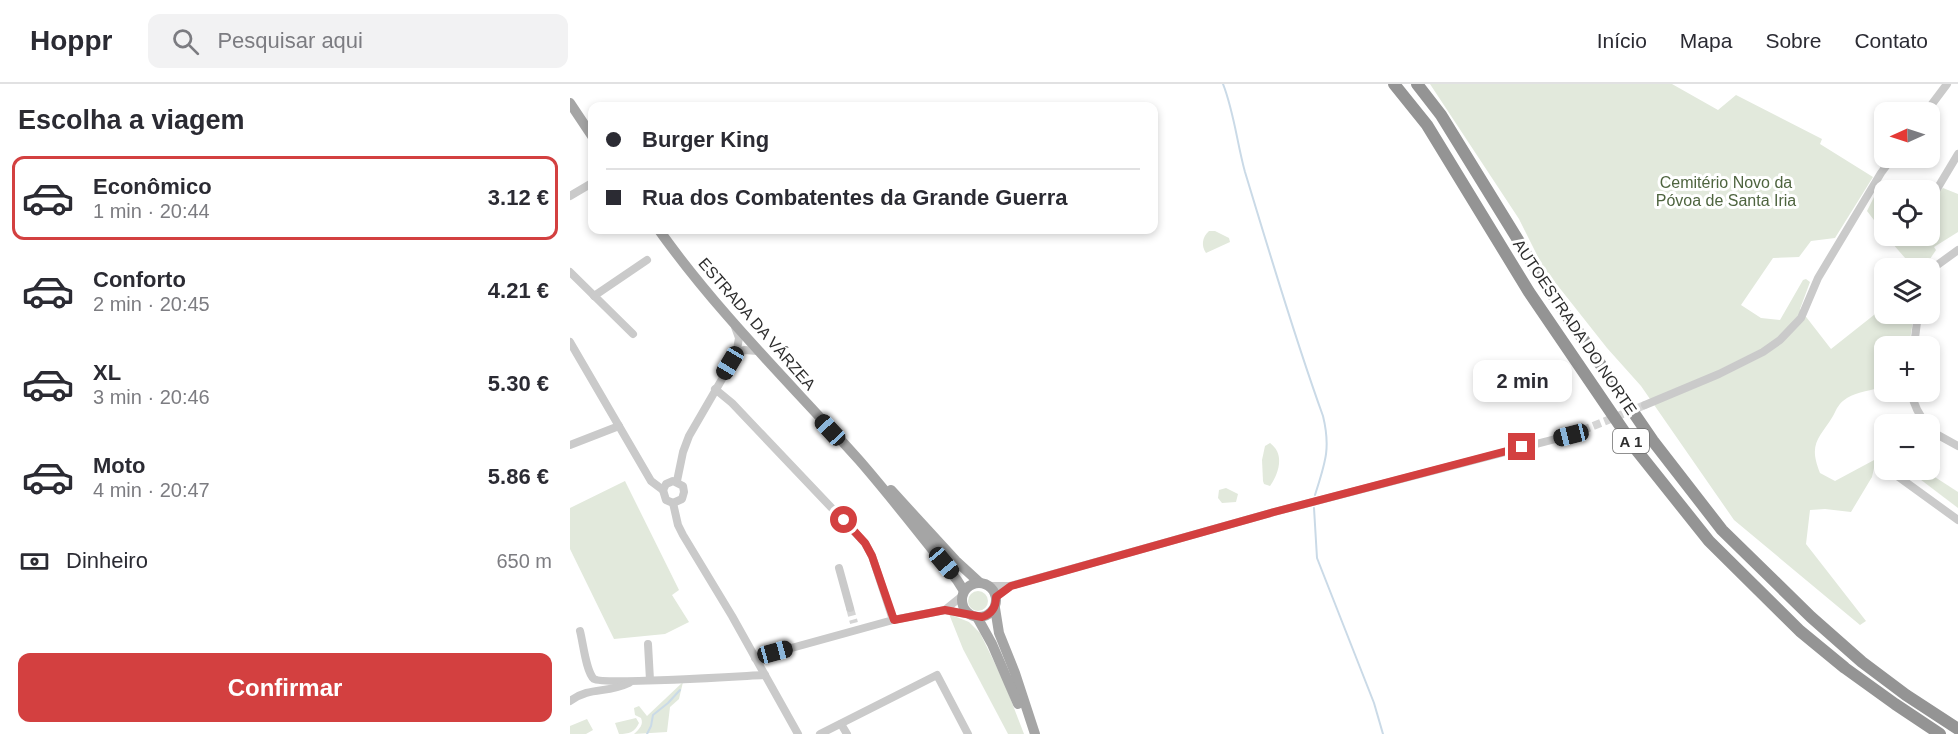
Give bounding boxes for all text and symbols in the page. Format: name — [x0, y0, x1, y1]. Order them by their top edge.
search box — [148, 14, 568, 68]
text: Hoppr — [30, 25, 112, 56]
icon: search — [169, 25, 202, 58]
text: Pesquisar aqui — [217, 28, 363, 53]
text: Início — [1597, 29, 1647, 52]
text: Mapa — [1680, 29, 1732, 52]
text: Sobre — [1765, 29, 1821, 52]
text: Contato — [1854, 29, 1928, 52]
north arrow — [1874, 102, 1940, 168]
map controls — [1874, 102, 1940, 480]
text: Escolha a viagem — [18, 105, 245, 135]
text: Burger King — [642, 127, 769, 152]
icon: car — [21, 171, 75, 225]
text: Econômico — [93, 174, 212, 199]
park label: Cemitério Novo da Póvoa de Santa Iria — [1656, 174, 1796, 209]
button: locate — [1874, 180, 1940, 246]
text: 3.12 € — [488, 185, 549, 210]
text: Rua dos Combatentes da Grande Guerra — [642, 185, 1067, 210]
text: 1 min · 20:44 — [93, 200, 210, 222]
street label: AUTOESTRADA DO NORTE — [1510, 236, 1640, 418]
street label: ESTRADA DA VÁRZEA — [695, 254, 820, 394]
button: layers — [1874, 258, 1940, 324]
icon: car — [21, 264, 75, 318]
text: Conforto — [93, 267, 186, 292]
text: 4.21 € — [488, 278, 549, 303]
text: 2 min · 20:45 — [93, 293, 210, 315]
button: + — [1874, 336, 1940, 402]
car — [713, 343, 747, 383]
icon: car — [21, 357, 75, 411]
text: XL — [93, 360, 121, 385]
callout: 2 min — [1472, 360, 1572, 402]
text: 2 min — [1496, 370, 1549, 392]
text: 5.30 € — [488, 371, 549, 396]
text: 3 min · 20:46 — [93, 386, 210, 408]
car — [811, 411, 849, 449]
button: − — [1874, 414, 1940, 480]
car — [1551, 422, 1591, 448]
road number: A 1 — [1613, 429, 1649, 453]
route end — [1508, 433, 1535, 460]
icon: car — [21, 450, 75, 504]
text: Moto — [93, 453, 146, 478]
text: 5.86 € — [488, 464, 549, 489]
text: 4 min · 20:47 — [93, 479, 210, 501]
route start — [830, 506, 857, 533]
car — [926, 543, 962, 583]
icon: cash — [18, 545, 51, 578]
text: Dinheiro — [66, 548, 148, 573]
text: 650 m — [496, 550, 552, 572]
car — [755, 639, 795, 665]
button: Confirmar — [18, 653, 552, 722]

